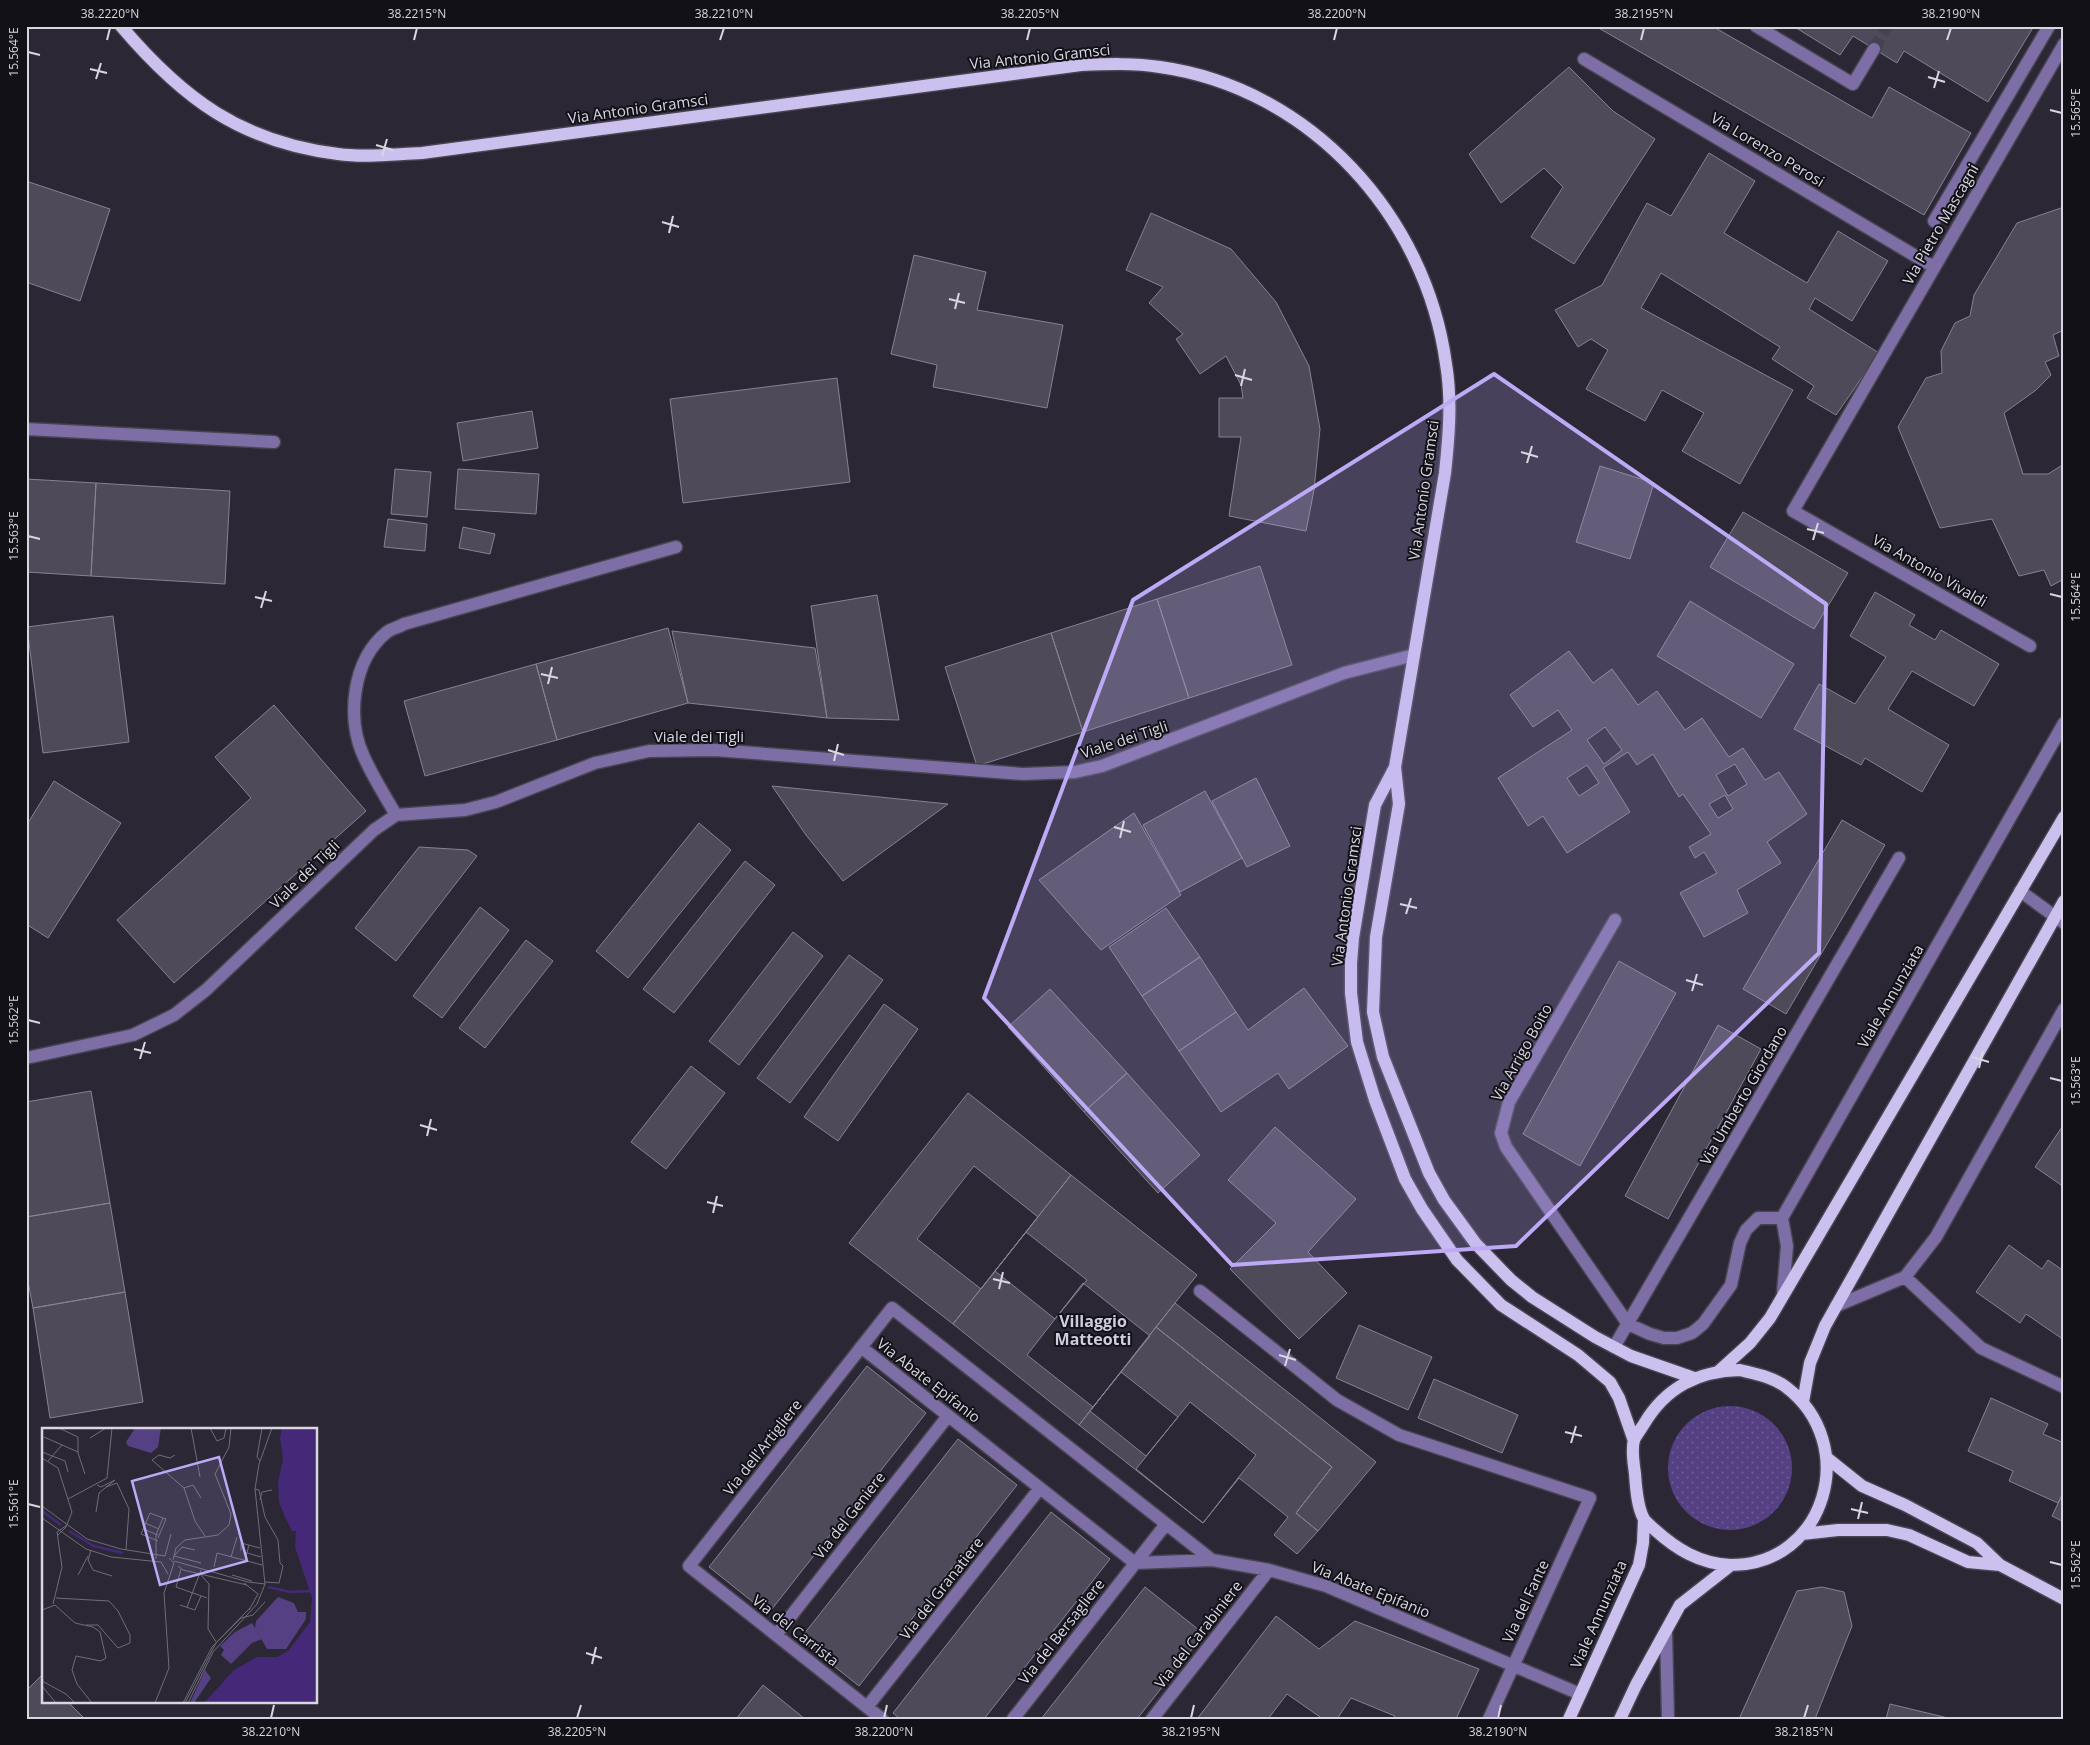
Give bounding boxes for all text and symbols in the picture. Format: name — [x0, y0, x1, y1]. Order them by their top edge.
text: 38.2220°N — [81, 5, 139, 22]
text: 38.2215°N — [388, 5, 446, 22]
text: 38.2210°N — [695, 5, 753, 22]
text: 38.2205°N — [1001, 5, 1059, 22]
text: 38.2200°N — [1308, 5, 1366, 22]
text: 38.2195°N — [1615, 5, 1673, 22]
text: 38.2190°N — [1922, 5, 1980, 22]
text: 15.564°E — [5, 27, 22, 77]
street label: Via Antonio Gramsci — [969, 39, 1111, 73]
street label: Via Antonio Gramsci — [567, 88, 709, 128]
text: 15.565°E — [2067, 88, 2084, 138]
street label: Via Lorenzo Perosi — [1708, 107, 1828, 191]
street label: Via Pietro Mascagni — [1897, 160, 1983, 288]
street label: Via Antonio Gramsci — [1403, 419, 1443, 561]
text: 15.563°E — [5, 511, 22, 561]
street label: Via Antonio Vivaldi — [1869, 529, 1991, 611]
text: 15.564°E — [2067, 572, 2084, 622]
street label: Viale dei Tigli — [1078, 716, 1170, 762]
street label: Viale dei Tigli — [654, 726, 744, 746]
street label: Via Antonio Gramsci — [1326, 825, 1366, 967]
street label: Viale dei Tigli — [265, 835, 343, 913]
street label: Viale Annunziata — [1852, 941, 1928, 1051]
text: 15.562°E — [5, 995, 22, 1045]
street label: Via Arrigo Boito — [1486, 1000, 1556, 1104]
street label: Via Umberto Giordano — [1695, 1022, 1791, 1168]
text: 15.563°E — [2067, 1056, 2084, 1106]
district label: Villaggio Matteotti — [1055, 1310, 1131, 1350]
street label: Via Abate Epifanio — [873, 1333, 985, 1427]
street label: Via dell'Artigliere — [718, 1395, 806, 1499]
inset map — [42, 1428, 318, 1702]
street label: Via del Geniere — [809, 1467, 889, 1563]
text: 15.561°E — [5, 1479, 22, 1529]
street label: Via del Granatiere — [895, 1532, 987, 1644]
text: 15.562°E — [2067, 1540, 2084, 1590]
street label: Via Abate Epifanio — [1309, 1556, 1433, 1622]
street label: Via del Fante — [1497, 1556, 1553, 1646]
street label: Viale Annunziata — [1565, 1557, 1631, 1671]
street label: Via del Bersagliere — [1014, 1574, 1108, 1688]
street label: Via del Carabiniere — [1150, 1576, 1246, 1692]
street label: Via del Carrista — [749, 1590, 843, 1670]
text: 38.2210°N — [242, 1723, 300, 1740]
text: 38.2205°N — [548, 1723, 606, 1740]
text: 38.2200°N — [855, 1723, 913, 1740]
text: 38.2195°N — [1162, 1723, 1220, 1740]
text: 38.2190°N — [1469, 1723, 1527, 1740]
text: 38.2185°N — [1775, 1723, 1833, 1740]

